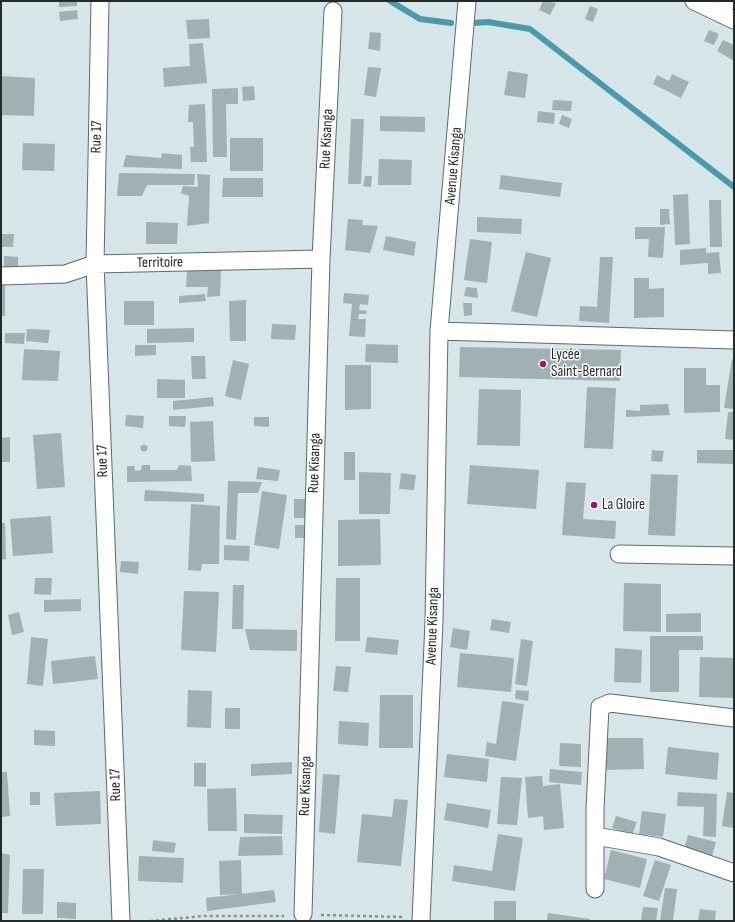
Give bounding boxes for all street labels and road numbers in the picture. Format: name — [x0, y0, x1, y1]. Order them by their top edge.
street label: Rue Kisanga — [316, 108, 338, 170]
street label: Rue 17 — [88, 120, 106, 154]
street label: Avenue Kisanga — [442, 126, 466, 206]
street label: Territoire — [137, 254, 183, 272]
street label: Rue Kisanga — [305, 433, 325, 493]
street label: Rue 17 — [93, 444, 113, 478]
street label: Avenue Kisanga — [423, 587, 443, 665]
street label: Rue Kisanga — [296, 756, 316, 816]
street label: Rue 17 — [106, 768, 126, 802]

